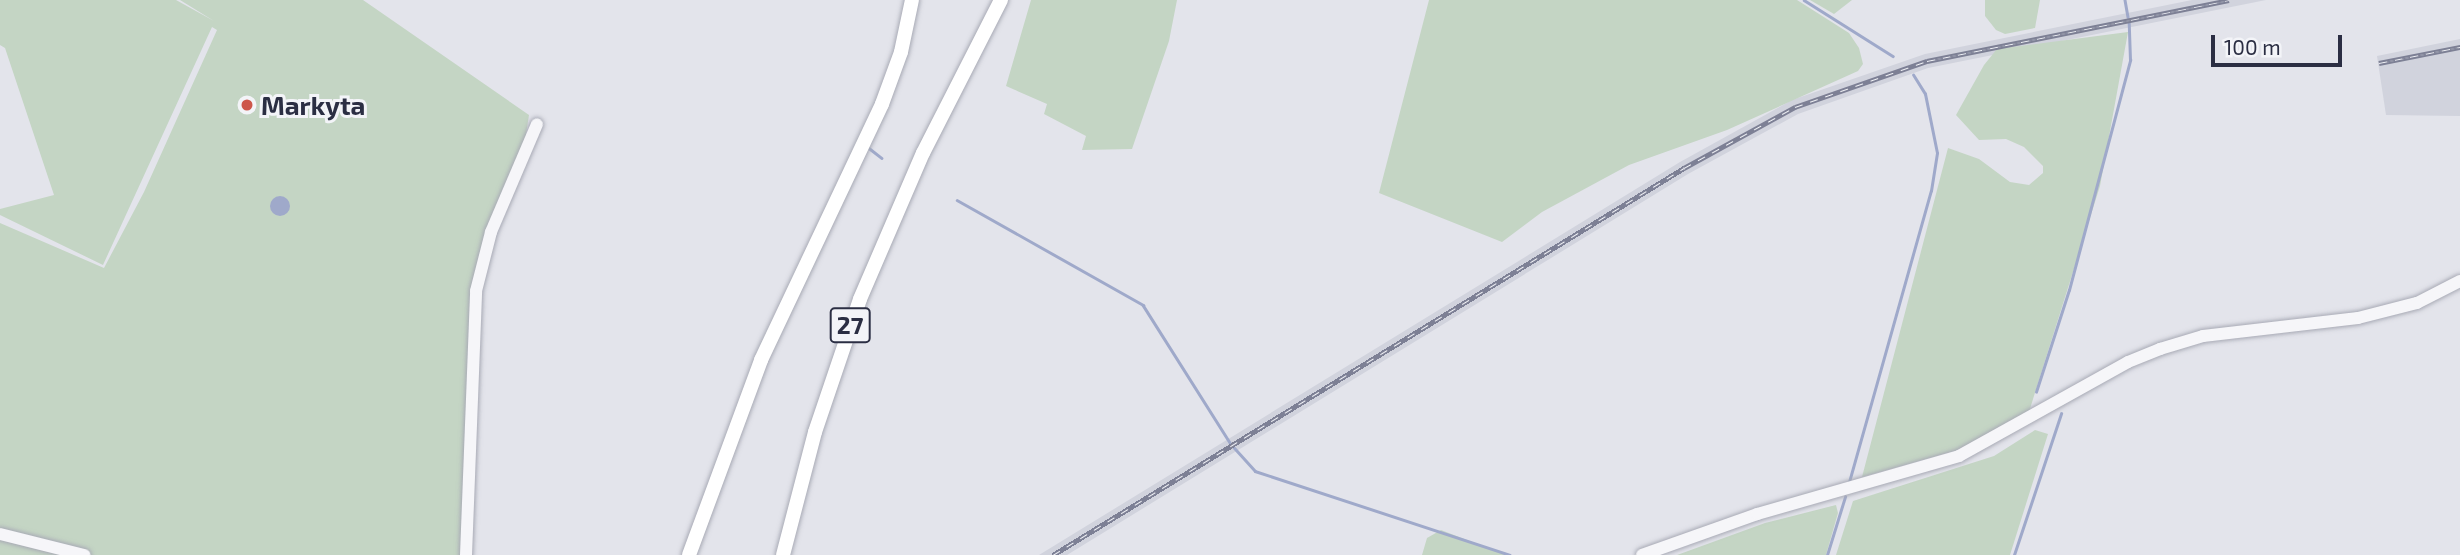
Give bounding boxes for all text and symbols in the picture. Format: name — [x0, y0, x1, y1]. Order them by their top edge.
scale bar — [2215, 21, 2346, 65]
text: 100 m — [2224, 34, 2281, 59]
place label: Markyta — [261, 89, 365, 121]
marker: Markyta — [239, 97, 255, 113]
road number: 27 — [829, 304, 871, 346]

